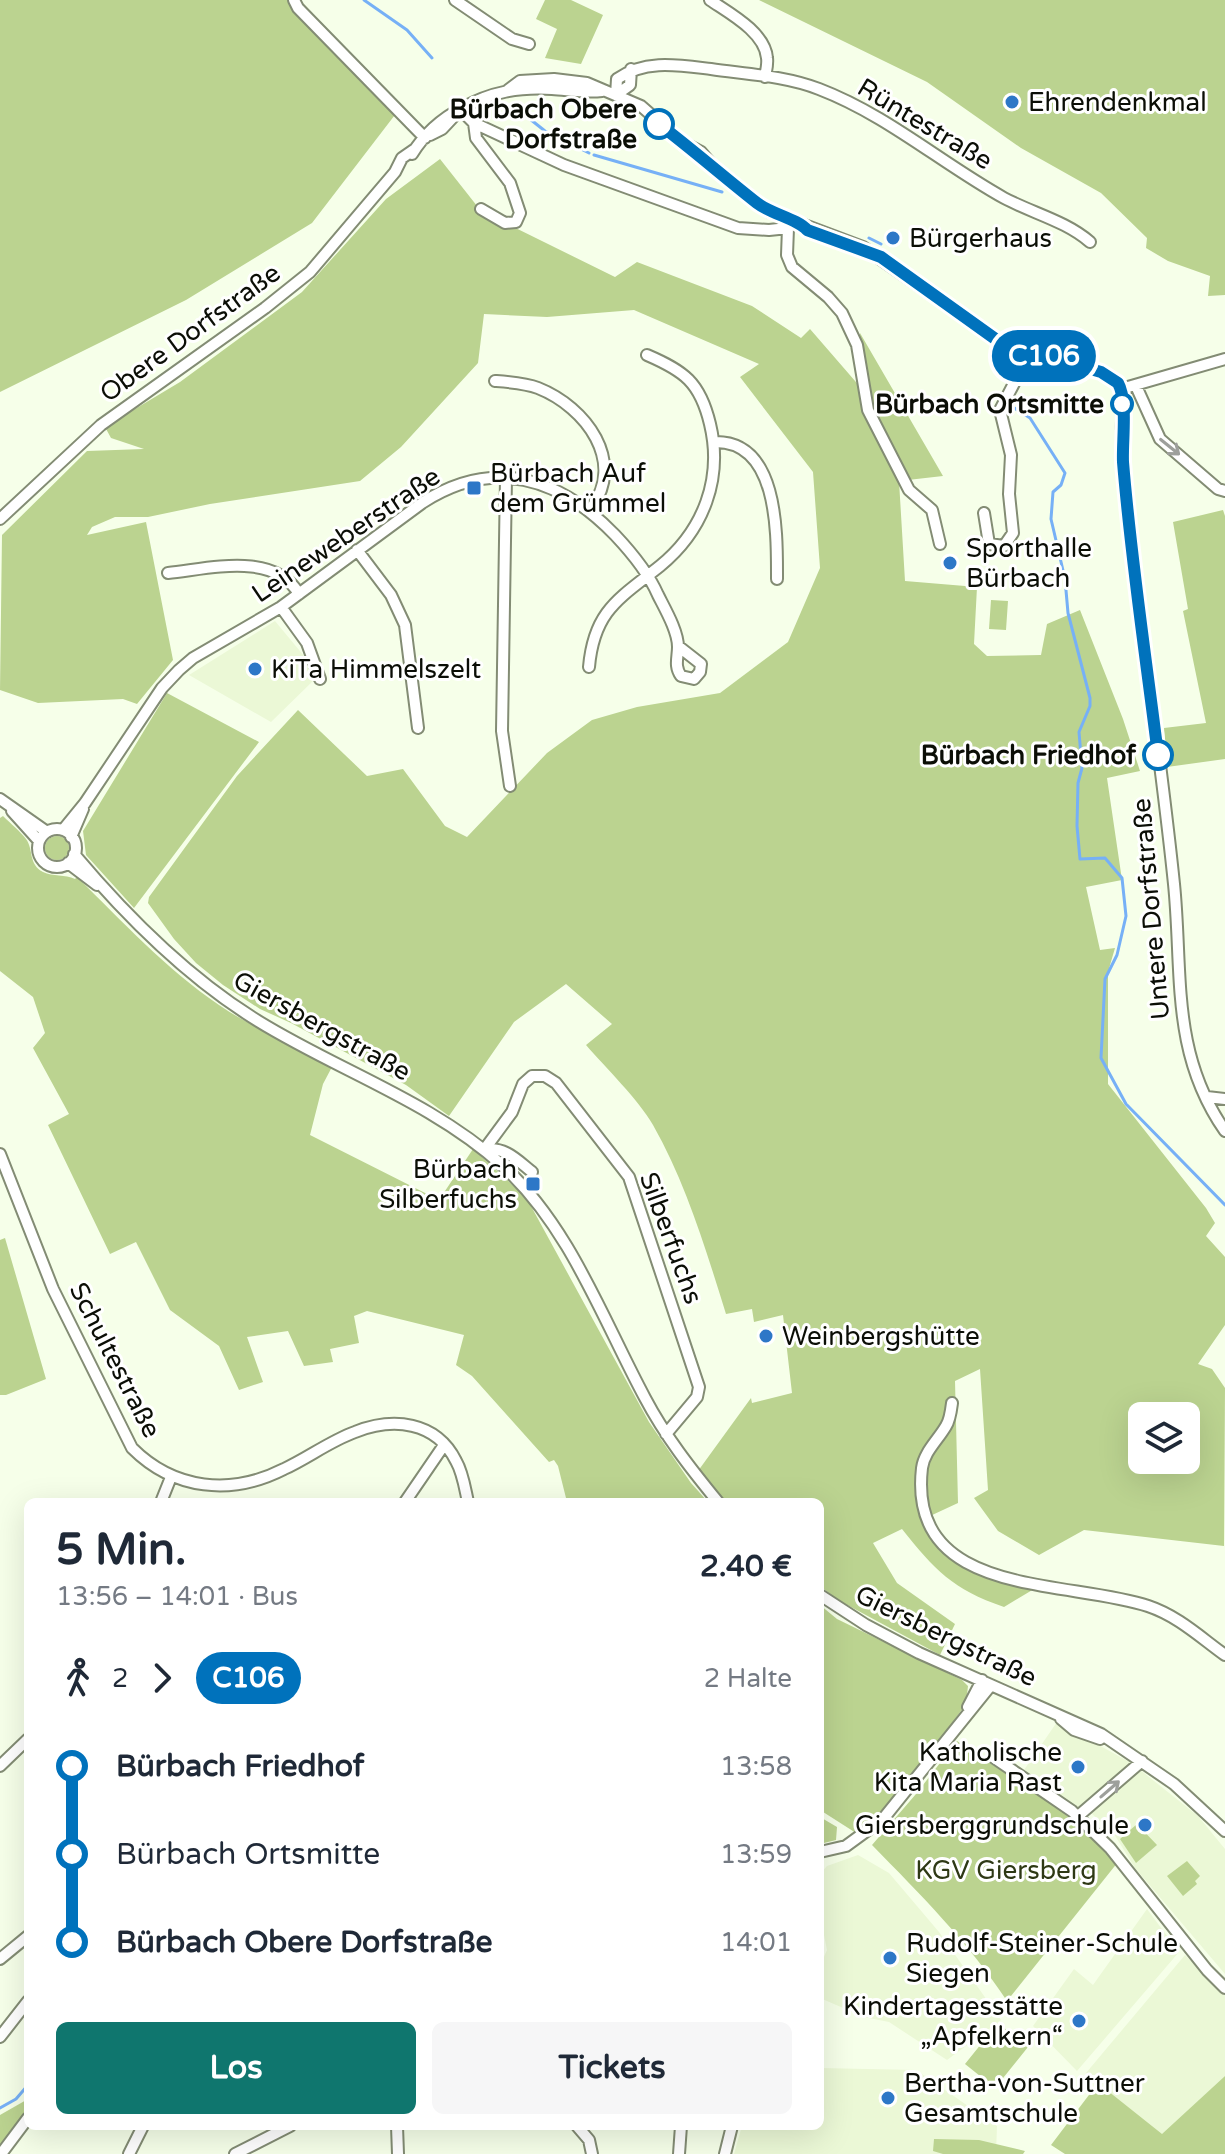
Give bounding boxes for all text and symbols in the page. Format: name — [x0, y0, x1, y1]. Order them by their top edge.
street label: Rüntestraße — [852, 72, 998, 176]
place label: Ehrendenkmal — [1028, 87, 1207, 118]
marker: Ehrendenkmal — [1003, 93, 1021, 111]
place label: Bürbach Obere Dorfstraße — [450, 94, 637, 155]
marker: Bürbach Obere Dorfstraße — [644, 109, 674, 139]
place label: Bürgerhaus — [909, 223, 1052, 254]
marker: Bürgerhaus — [884, 229, 902, 247]
street label: Obere Dorfstraße — [94, 257, 286, 409]
line badge: C106 — [988, 330, 1100, 382]
text: C106 — [1008, 339, 1080, 373]
place label: Bürbach Ortsmitte — [875, 389, 1104, 420]
marker: Bürbach Ortsmitte — [1111, 393, 1133, 415]
one-way arrow — [1159, 438, 1180, 456]
place label: Bürbach Auf dem Grümmel — [490, 458, 666, 519]
street label: Leineweberstraße — [246, 461, 446, 609]
marker: Bürbach Auf dem Grümmel — [465, 479, 483, 497]
place label: Sporthalle Bürbach — [966, 533, 1092, 594]
marker: Sporthalle Bürbach — [941, 554, 959, 572]
place label: KiTa Himmelszelt — [271, 654, 481, 685]
marker: KiTa Himmelszelt — [246, 660, 264, 678]
place label: Bürbach Friedhof — [921, 740, 1137, 771]
marker: Bürbach Friedhof — [1143, 740, 1173, 770]
street label: Untere Dorfstraße — [1126, 797, 1176, 1021]
street label: Giersbergstraße — [228, 964, 416, 1088]
place label: Bürbach Silberfuchs — [379, 1154, 517, 1215]
street label: Silberfuchs — [633, 1168, 709, 1308]
marker: Bürbach Silberfuchs — [524, 1175, 542, 1193]
street label: Schultestraße — [63, 1277, 167, 1443]
place label: Weinbergshütte — [782, 1321, 980, 1352]
marker: Weinbergshütte — [757, 1327, 775, 1345]
map controls — [1128, 1402, 1200, 1474]
button: layers — [1128, 1402, 1200, 1474]
text: 5 Min. — [56, 1524, 186, 1577]
text: 2.40 € — [700, 1548, 792, 1585]
street label: Giersbergstraße — [850, 1579, 1042, 1693]
text: 13:56 – 14:01 · Bus — [56, 1581, 298, 1612]
icon: walk — [56, 1656, 100, 1700]
icon: forward — [140, 1656, 184, 1700]
text: C106 — [212, 1661, 285, 1695]
text: 2 — [112, 1663, 128, 1694]
text: 2 Halte — [704, 1663, 792, 1694]
place label: Katholische Kita Maria Rast — [874, 1737, 1062, 1798]
text: Bürbach Friedhof — [116, 1748, 364, 1785]
text: 13:58 — [720, 1751, 792, 1782]
marker: Katholische Kita Maria Rast — [1069, 1758, 1087, 1776]
one-way arrow — [1099, 1780, 1119, 1798]
place label: Giersberggrundschule — [855, 1810, 1129, 1841]
marker: Giersberggrundschule — [1136, 1816, 1154, 1834]
text: Bürbach Ortsmitte — [116, 1836, 380, 1873]
text: 13:59 — [720, 1839, 792, 1870]
park label: KGV Giersberg — [915, 1855, 1097, 1886]
text: Bürbach Obere Dorfstraße — [116, 1924, 492, 1961]
text: 14:01 — [720, 1927, 792, 1958]
place label: Rudolf-Steiner-Schule Siegen — [906, 1928, 1178, 1989]
marker: Rudolf-Steiner-Schule Siegen — [881, 1949, 899, 1967]
place label: Kindertagesstätte „Apfelkern“ — [843, 1991, 1063, 2052]
marker: Kindertagesstätte „Apfelkern“ — [1070, 2012, 1088, 2030]
button: Los — [56, 2022, 416, 2114]
button: Tickets — [432, 2022, 792, 2114]
place label: Bertha-von-Suttner Gesamtschule — [904, 2068, 1145, 2129]
marker: Bertha-von-Suttner Gesamtschule — [879, 2089, 897, 2107]

